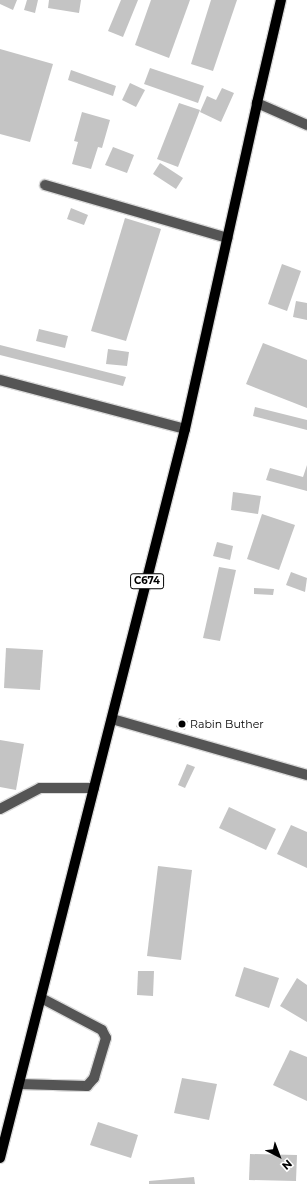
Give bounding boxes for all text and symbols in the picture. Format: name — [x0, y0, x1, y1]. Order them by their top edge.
road number: C674 — [130, 573, 164, 589]
place label: Rabin Buther — [190, 717, 264, 731]
marker: Rabin Buther — [177, 719, 187, 729]
north arrow — [259, 1136, 299, 1176]
text: N — [279, 1157, 295, 1173]

